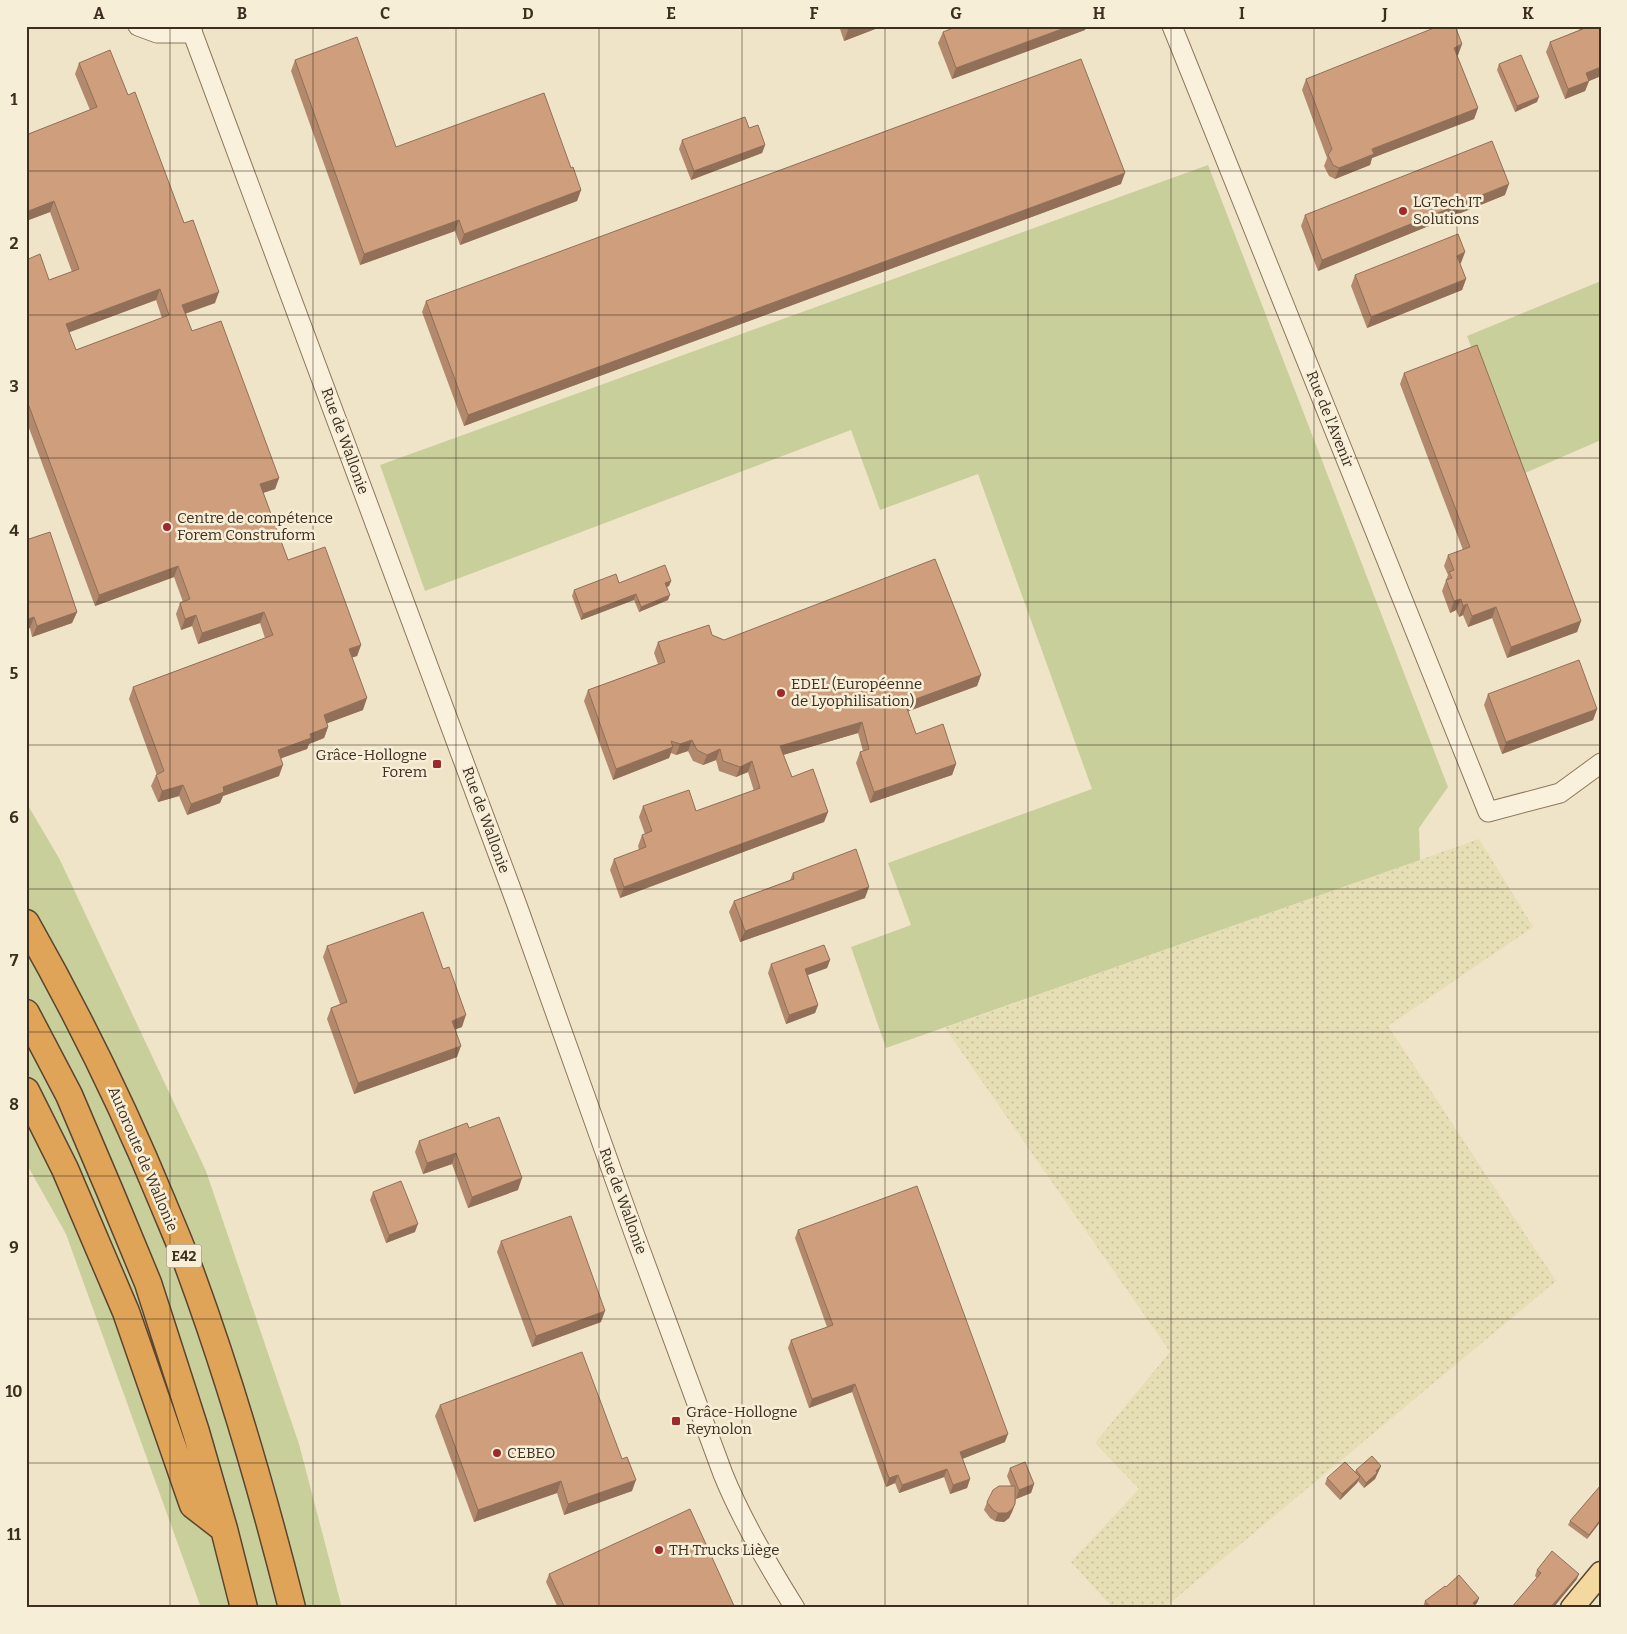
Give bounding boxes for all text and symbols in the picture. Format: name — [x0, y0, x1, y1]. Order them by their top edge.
text: A — [93, 4, 105, 23]
text: B — [237, 4, 247, 23]
text: C — [380, 4, 390, 23]
text: D — [522, 4, 534, 23]
text: E — [666, 4, 676, 23]
text: F — [810, 4, 819, 23]
text: G — [950, 4, 962, 23]
text: H — [1093, 4, 1106, 23]
text: I — [1239, 4, 1245, 23]
text: J — [1381, 4, 1388, 23]
text: K — [1522, 4, 1534, 23]
text: 1 — [11, 90, 18, 109]
place label: LGTech IT Solutions — [1413, 193, 1482, 228]
marker: LGTech IT Solutions — [1397, 205, 1409, 217]
text: 2 — [9, 234, 19, 253]
street label: Rue de l'Avenir — [1302, 368, 1358, 470]
text: 3 — [9, 377, 19, 396]
street label: Rue de Wallonie — [317, 385, 373, 497]
place label: Centre de compétence Forem Construform — [177, 509, 333, 544]
text: 4 — [9, 521, 19, 540]
marker: Centre de compétence Forem Construform — [161, 521, 173, 533]
text: 5 — [10, 664, 19, 683]
place label: EDEL (Européenne de Lyophilisation) — [791, 675, 922, 710]
marker: EDEL (Européenne de Lyophilisation) — [775, 687, 787, 699]
place label: Grâce-Hollogne Forem — [316, 746, 428, 781]
marker: Grâce-Hollogne Forem — [431, 758, 443, 770]
street label: Rue de Wallonie — [458, 764, 514, 876]
text: 6 — [9, 808, 19, 827]
text: 7 — [10, 951, 19, 970]
street label: Autoroute de Wallonie — [104, 1084, 182, 1234]
text: 8 — [9, 1095, 19, 1114]
street label: Rue de Wallonie — [595, 1145, 651, 1257]
text: 9 — [9, 1238, 19, 1257]
road number: E42 — [166, 1244, 202, 1268]
text: 10 — [5, 1382, 23, 1401]
place label: Grâce-Hollogne Reynolon — [686, 1403, 797, 1438]
marker: Grâce-Hollogne Reynolon — [670, 1415, 682, 1427]
place label: CEBEO — [507, 1444, 555, 1462]
marker: CEBEO — [491, 1447, 503, 1459]
text: 11 — [7, 1525, 21, 1544]
place label: TH Trucks Liège — [669, 1541, 779, 1559]
marker: TH Trucks Liège — [653, 1544, 665, 1556]

